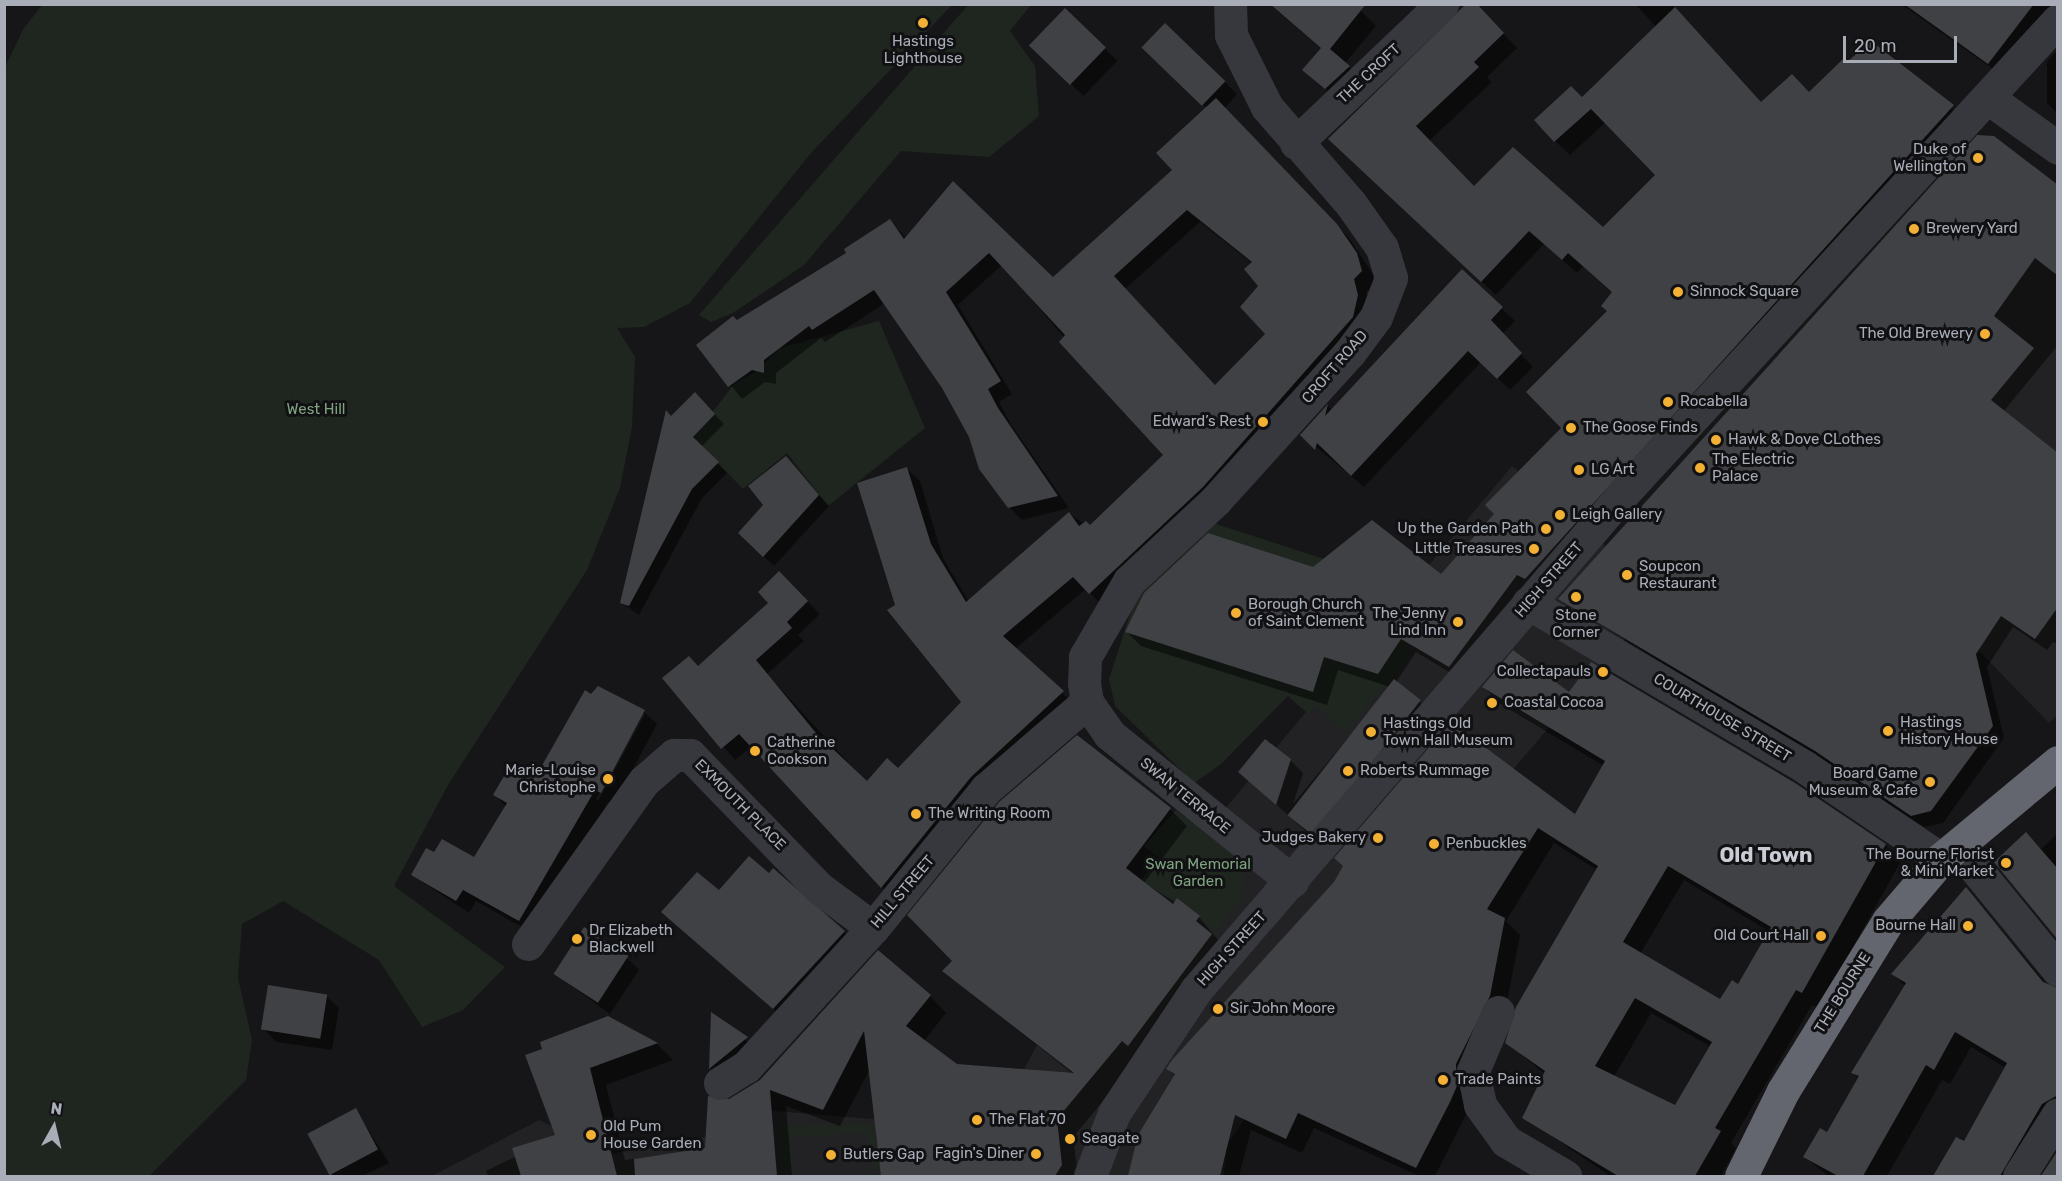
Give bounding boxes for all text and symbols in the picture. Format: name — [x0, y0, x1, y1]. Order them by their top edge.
marker: Hastings Lighthouse — [916, 16, 930, 30]
scale bar — [1846, 24, 1960, 62]
place label: Hastings Lighthouse — [884, 32, 962, 67]
text: 20 m — [1854, 35, 1896, 57]
street label: THE CROFT — [1334, 40, 1404, 108]
place label: Duke of Wellington — [1893, 140, 1966, 175]
marker: Duke of Wellington — [1971, 151, 1985, 165]
place label: Brewery Yard — [1926, 220, 2019, 238]
marker: Brewery Yard — [1907, 222, 1921, 236]
place label: Sinnock Square — [1690, 283, 1799, 301]
marker: Sinnock Square — [1671, 285, 1685, 299]
place label: The Old Brewery — [1859, 325, 1973, 343]
street label: CROFT ROAD — [1298, 327, 1372, 407]
marker: The Old Brewery — [1978, 327, 1992, 341]
place label: Rocabella — [1680, 393, 1748, 411]
marker: Rocabella — [1661, 395, 1675, 409]
park label: West Hill — [287, 401, 345, 419]
place label: Edward’s Rest — [1153, 413, 1251, 431]
marker: Edward’s Rest — [1256, 415, 1270, 429]
place label: The Goose Finds — [1583, 419, 1698, 437]
marker: The Goose Finds — [1564, 421, 1578, 435]
place label: Hawk & Dove CLothes — [1728, 431, 1881, 449]
marker: Hawk & Dove CLothes — [1709, 433, 1723, 447]
place label: The Electric Palace — [1712, 450, 1794, 485]
place label: LG Art — [1591, 461, 1635, 479]
marker: The Electric Palace — [1693, 461, 1707, 475]
marker: LG Art — [1572, 463, 1586, 477]
place label: Leigh Gallery — [1572, 506, 1662, 524]
marker: Leigh Gallery — [1553, 508, 1567, 522]
place label: Up the Garden Path — [1397, 520, 1534, 538]
marker: Up the Garden Path — [1539, 522, 1553, 536]
street label: HIGH STREET — [1511, 539, 1587, 621]
place label: Little Treasures — [1414, 540, 1522, 558]
marker: Little Treasures — [1527, 542, 1541, 556]
place label: Soupcon Restaurant — [1639, 557, 1717, 592]
marker: Soupcon Restaurant — [1620, 568, 1634, 582]
marker: Stone Corner — [1569, 590, 1583, 604]
place label: Borough Church of Saint Clement — [1248, 595, 1364, 630]
place label: The Jenny Lind Inn — [1372, 604, 1446, 639]
marker: Borough Church of Saint Clement — [1229, 606, 1243, 620]
place label: Stone Corner — [1552, 606, 1600, 641]
marker: The Jenny Lind Inn — [1451, 615, 1465, 629]
place label: Collectapauls — [1497, 663, 1591, 681]
marker: Collectapauls — [1596, 665, 1610, 679]
street label: COURTHOUSE STREET — [1650, 670, 1794, 766]
place label: Coastal Cocoa — [1504, 694, 1604, 712]
marker: Coastal Cocoa — [1485, 696, 1499, 710]
place label: Hastings History House — [1900, 713, 1999, 748]
place label: Hastings Old Town Hall Museum — [1383, 714, 1513, 749]
marker: Hastings History House — [1881, 724, 1895, 738]
marker: Hastings Old Town Hall Museum — [1364, 725, 1378, 739]
place label: Catherine Cookson — [767, 733, 835, 768]
marker: Catherine Cookson — [748, 744, 762, 758]
street label: SWAN TERRACE — [1136, 754, 1234, 838]
street label: EXMOUTH PLACE — [691, 756, 789, 854]
place label: Marie-Louise Christophe — [505, 761, 596, 796]
place label: Roberts Rummage — [1360, 762, 1490, 780]
marker: Roberts Rummage — [1341, 764, 1355, 778]
place label: Board Game Museum & Cafe — [1809, 764, 1918, 799]
marker: Marie-Louise Christophe — [601, 772, 615, 786]
marker: Board Game Museum & Cafe — [1923, 775, 1937, 789]
place label: The Writing Room — [928, 805, 1050, 823]
marker: The Writing Room — [909, 807, 923, 821]
place label: Judges Bakery — [1262, 829, 1366, 847]
marker: Judges Bakery — [1371, 831, 1385, 845]
place label: Penbuckles — [1446, 835, 1527, 853]
marker: Penbuckles — [1427, 837, 1441, 851]
district label: Old Town — [1719, 842, 1813, 868]
place label: The Bourne Florist & Mini Market — [1866, 845, 1994, 880]
street label: HILL STREET — [867, 852, 939, 932]
park label: Swan Memorial Garden — [1145, 855, 1251, 890]
marker: The Bourne Florist & Mini Market — [1999, 856, 2013, 870]
street label: HIGH STREET — [1194, 908, 1270, 990]
place label: Bourne Hall — [1875, 917, 1956, 935]
marker: Bourne Hall — [1961, 919, 1975, 933]
place label: Dr Elizabeth Blackwell — [589, 921, 673, 956]
place label: Old Court Hall — [1713, 927, 1809, 945]
marker: Old Court Hall — [1814, 929, 1828, 943]
marker: Dr Elizabeth Blackwell — [570, 932, 584, 946]
street label: THE BOURNE — [1811, 949, 1875, 1037]
place label: Sir John Moore — [1230, 1000, 1335, 1018]
marker: Sir John Moore — [1211, 1002, 1225, 1016]
place label: Trade Paints — [1455, 1071, 1541, 1089]
marker: Trade Paints — [1436, 1073, 1450, 1087]
north arrow — [24, 1097, 84, 1157]
text: N — [50, 1098, 64, 1119]
place label: The Flat 70 — [989, 1111, 1066, 1129]
marker: The Flat 70 — [970, 1113, 984, 1127]
place label: Old Pum House Garden — [603, 1117, 702, 1152]
marker: Old Pum House Garden — [584, 1128, 598, 1142]
place label: Seagate — [1082, 1130, 1139, 1148]
marker: Seagate — [1063, 1132, 1077, 1146]
place label: Fagin's Diner — [935, 1145, 1024, 1163]
place label: Butlers Gap — [843, 1146, 924, 1164]
marker: Fagin's Diner — [1029, 1147, 1043, 1161]
marker: Butlers Gap — [824, 1148, 838, 1162]

